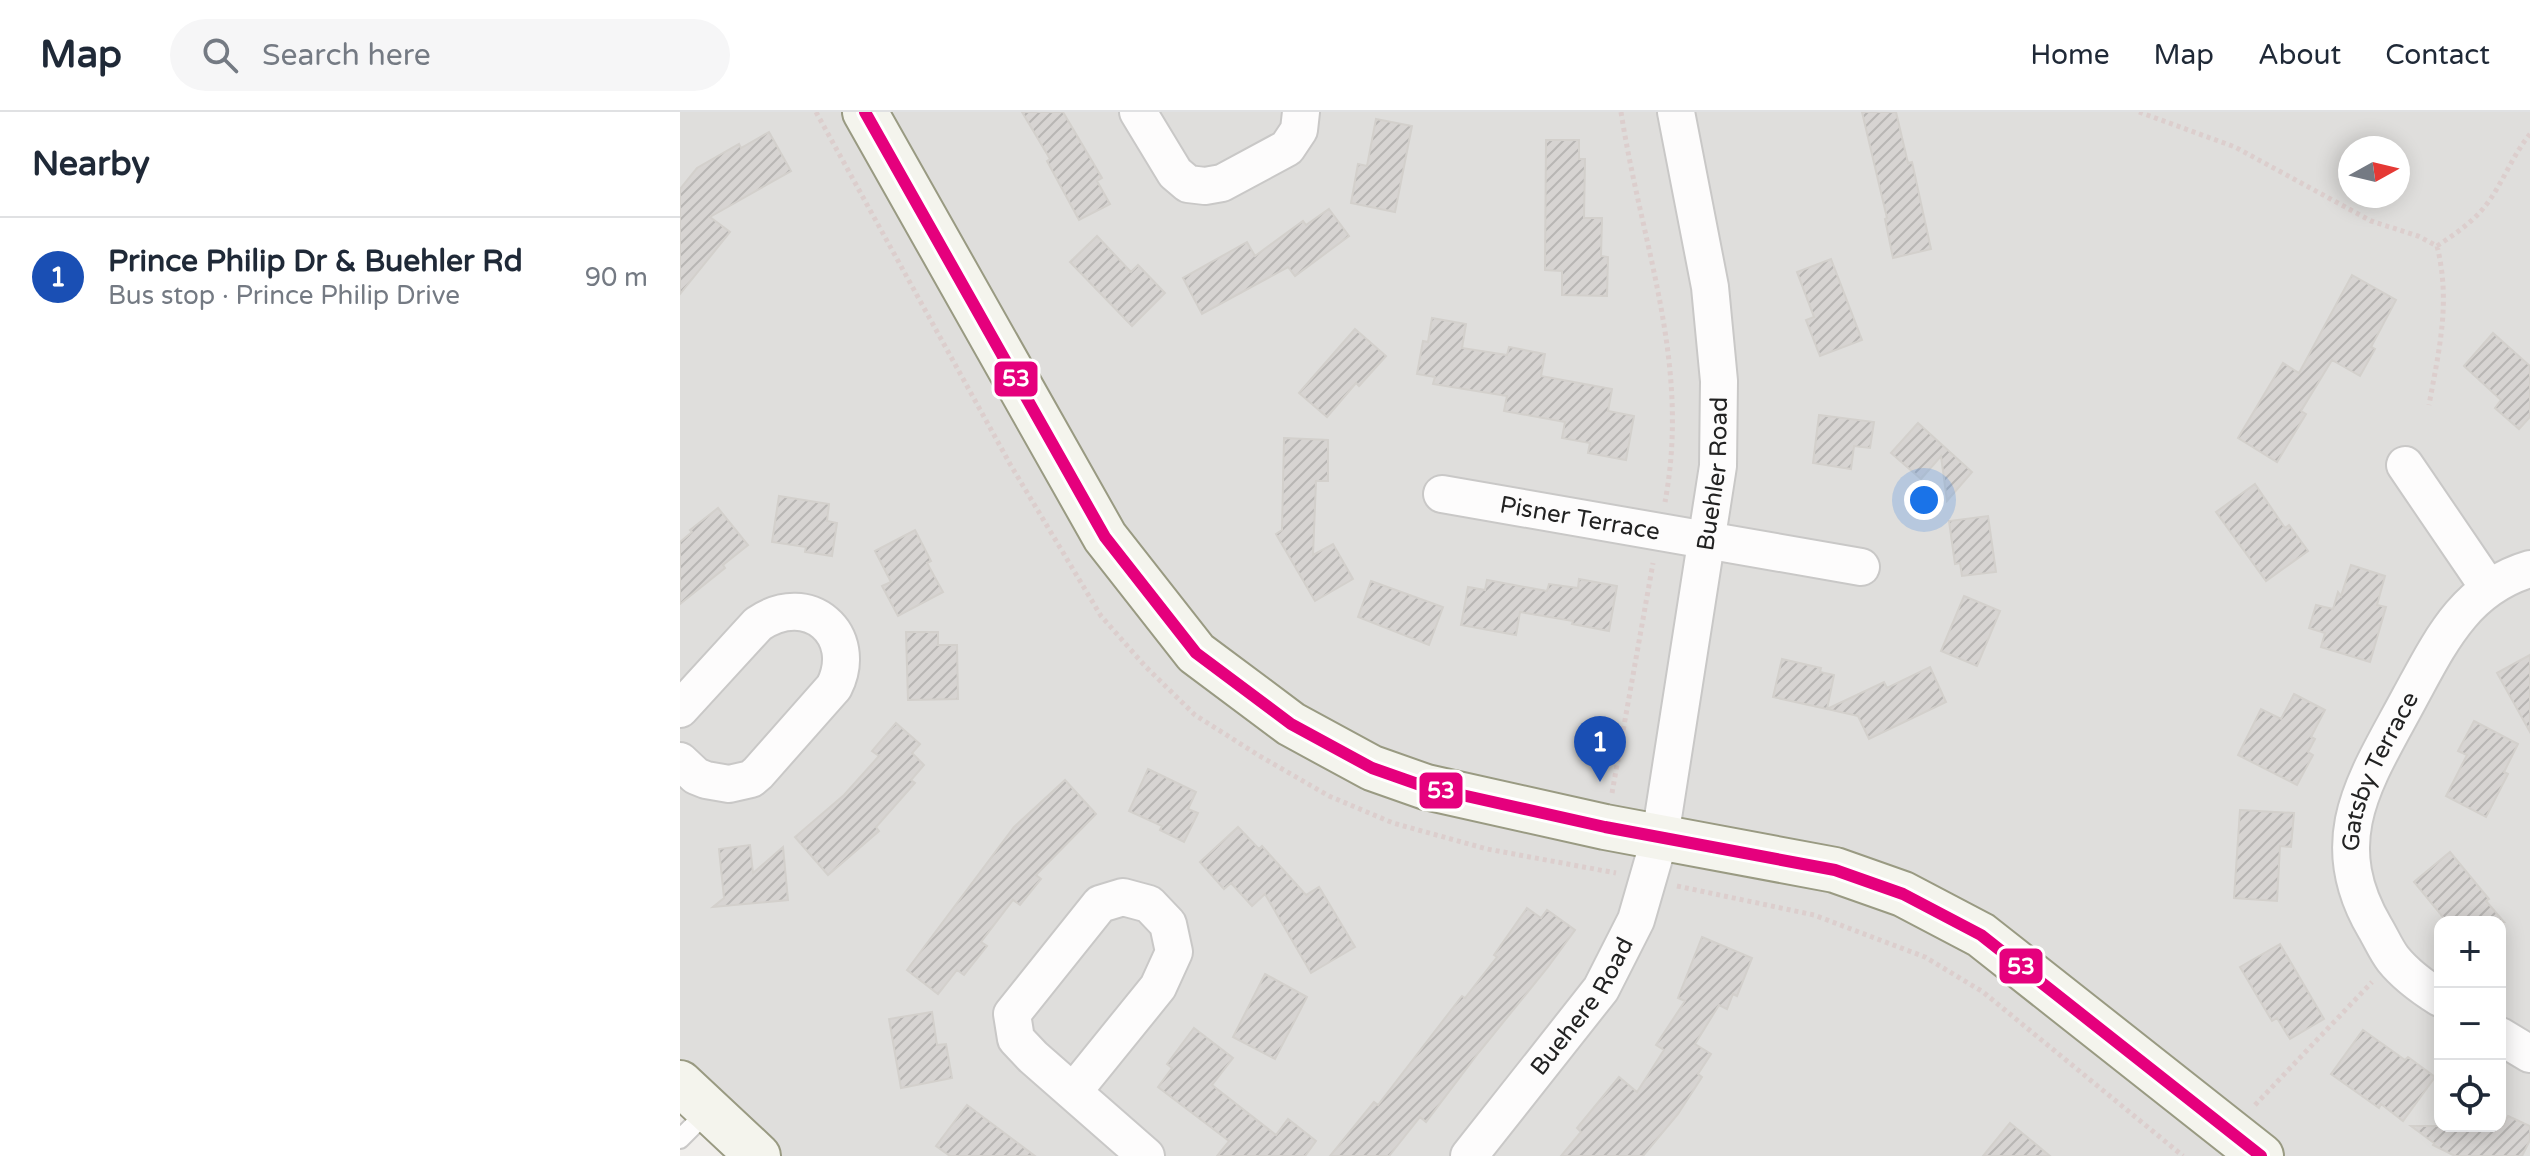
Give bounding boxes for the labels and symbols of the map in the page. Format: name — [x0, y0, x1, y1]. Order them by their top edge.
north arrow — [2338, 136, 2410, 208]
line badge: 53 — [993, 360, 1039, 398]
text: 53 — [1002, 366, 1030, 392]
street label: Buehler Road — [1691, 397, 1734, 553]
your location — [1904, 480, 1944, 520]
street label: Pisner Terrace — [1498, 490, 1662, 547]
street label: Gatsby Terrace — [2337, 687, 2425, 852]
pin: 1 — [1574, 716, 1626, 782]
line badge: 53 — [1418, 771, 1464, 810]
text: 53 — [1427, 778, 1455, 804]
street label: Buehere Road — [1524, 933, 1640, 1081]
line badge: 53 — [1998, 947, 2044, 985]
text: 53 — [2007, 954, 2035, 980]

